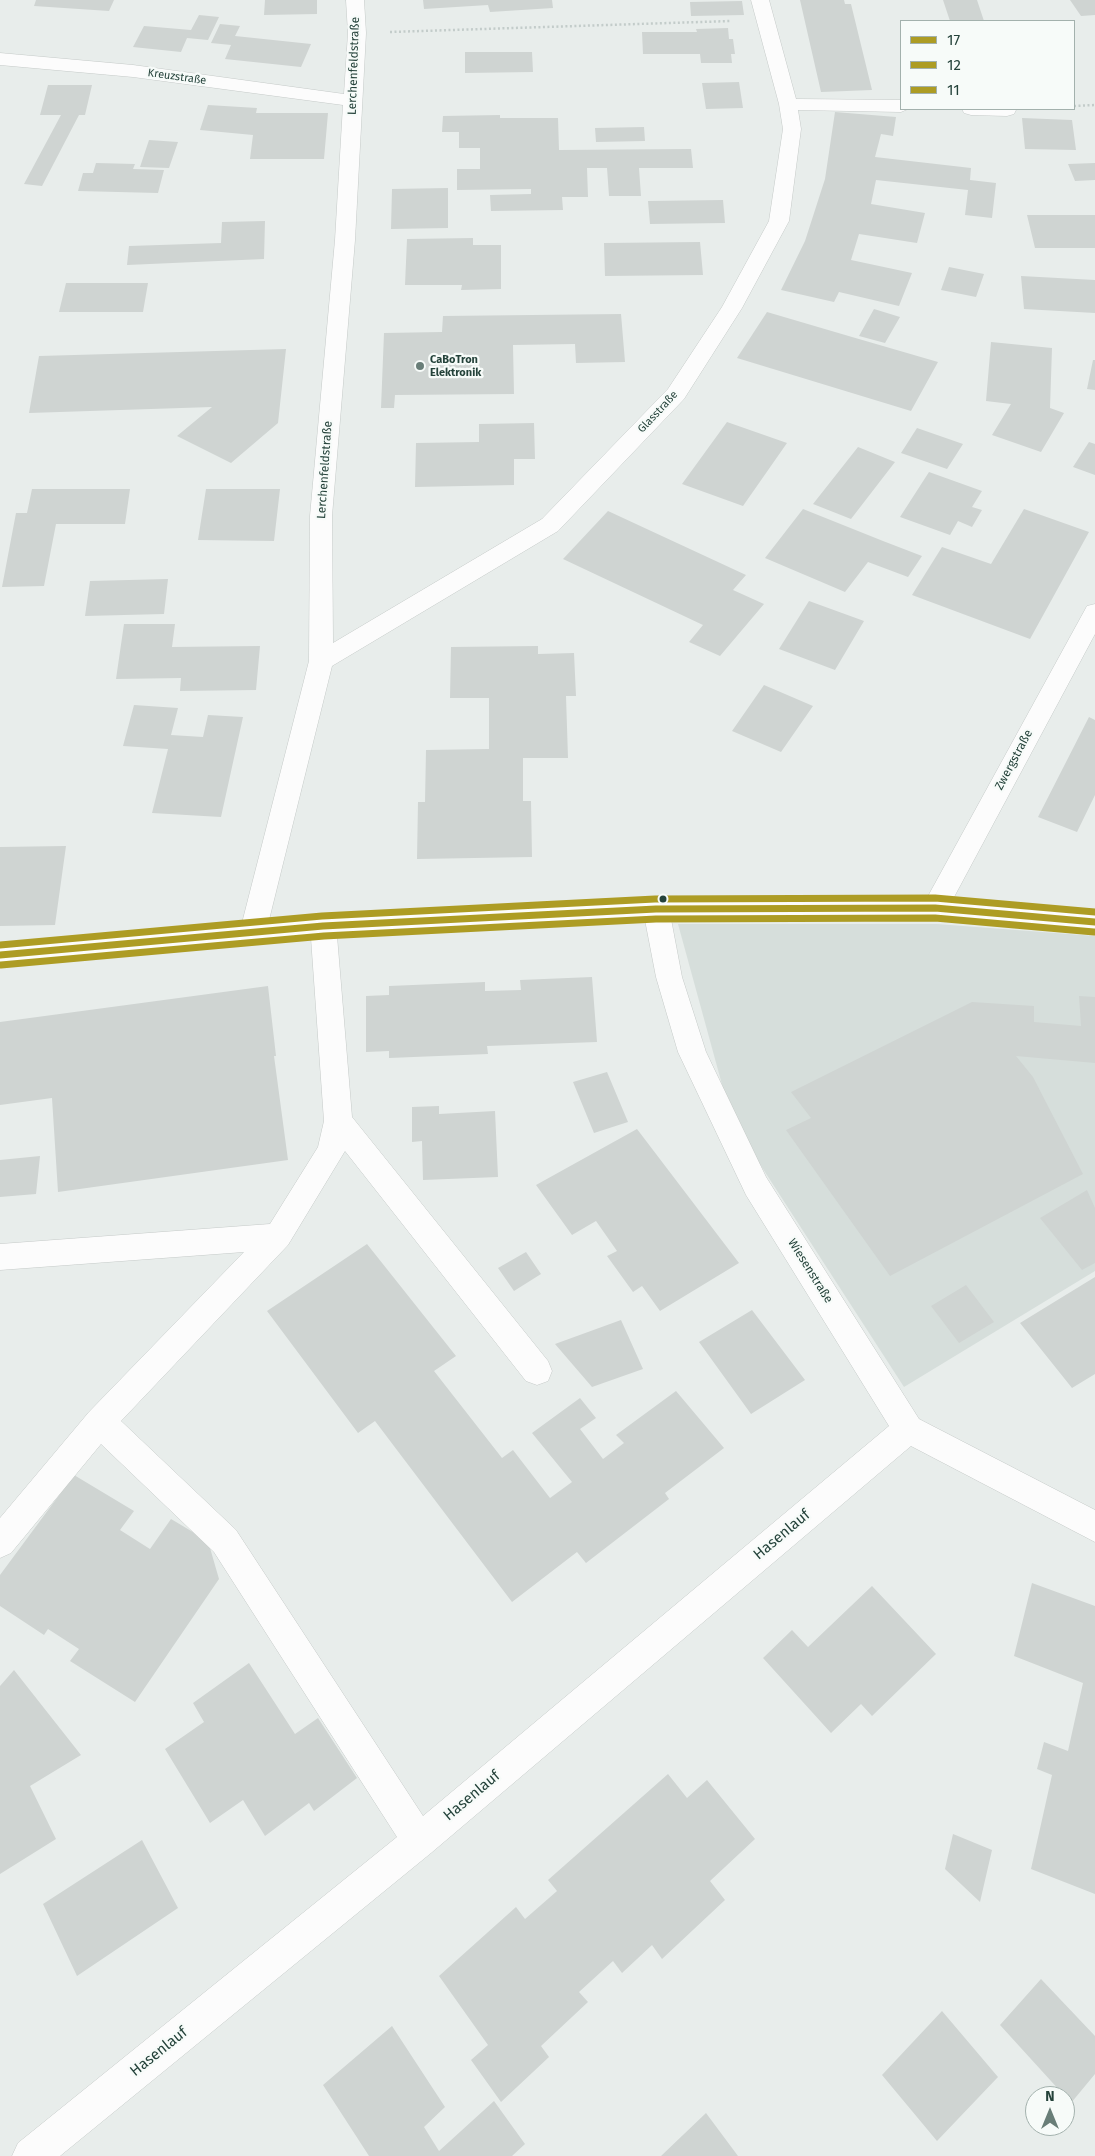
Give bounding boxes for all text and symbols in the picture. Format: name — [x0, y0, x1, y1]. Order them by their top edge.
street label: Lerchenfeldstraße — [345, 17, 363, 115]
legend — [900, 20, 1075, 110]
text: 17 — [947, 31, 960, 49]
text: 12 — [947, 56, 961, 74]
street label: Kreuzstraße — [147, 66, 207, 88]
text: 11 — [947, 81, 960, 99]
place label: CaBoTron Elektronik — [430, 353, 481, 379]
marker: CaBoTron Elektronik — [414, 360, 426, 372]
street label: Glasstraße — [635, 388, 681, 436]
street label: Lerchenfeldstraße — [314, 421, 336, 519]
street label: Zwergstraße — [992, 727, 1036, 793]
unlabelled marker — [658, 894, 668, 904]
street label: Wiesenstraße — [784, 1236, 836, 1306]
street label: Hasenlauf — [750, 1506, 814, 1564]
street label: Hasenlauf — [440, 1767, 504, 1825]
street label: Hasenlauf — [127, 2023, 191, 2081]
north arrow — [1025, 2086, 1075, 2136]
text: N — [1045, 2088, 1055, 2105]

